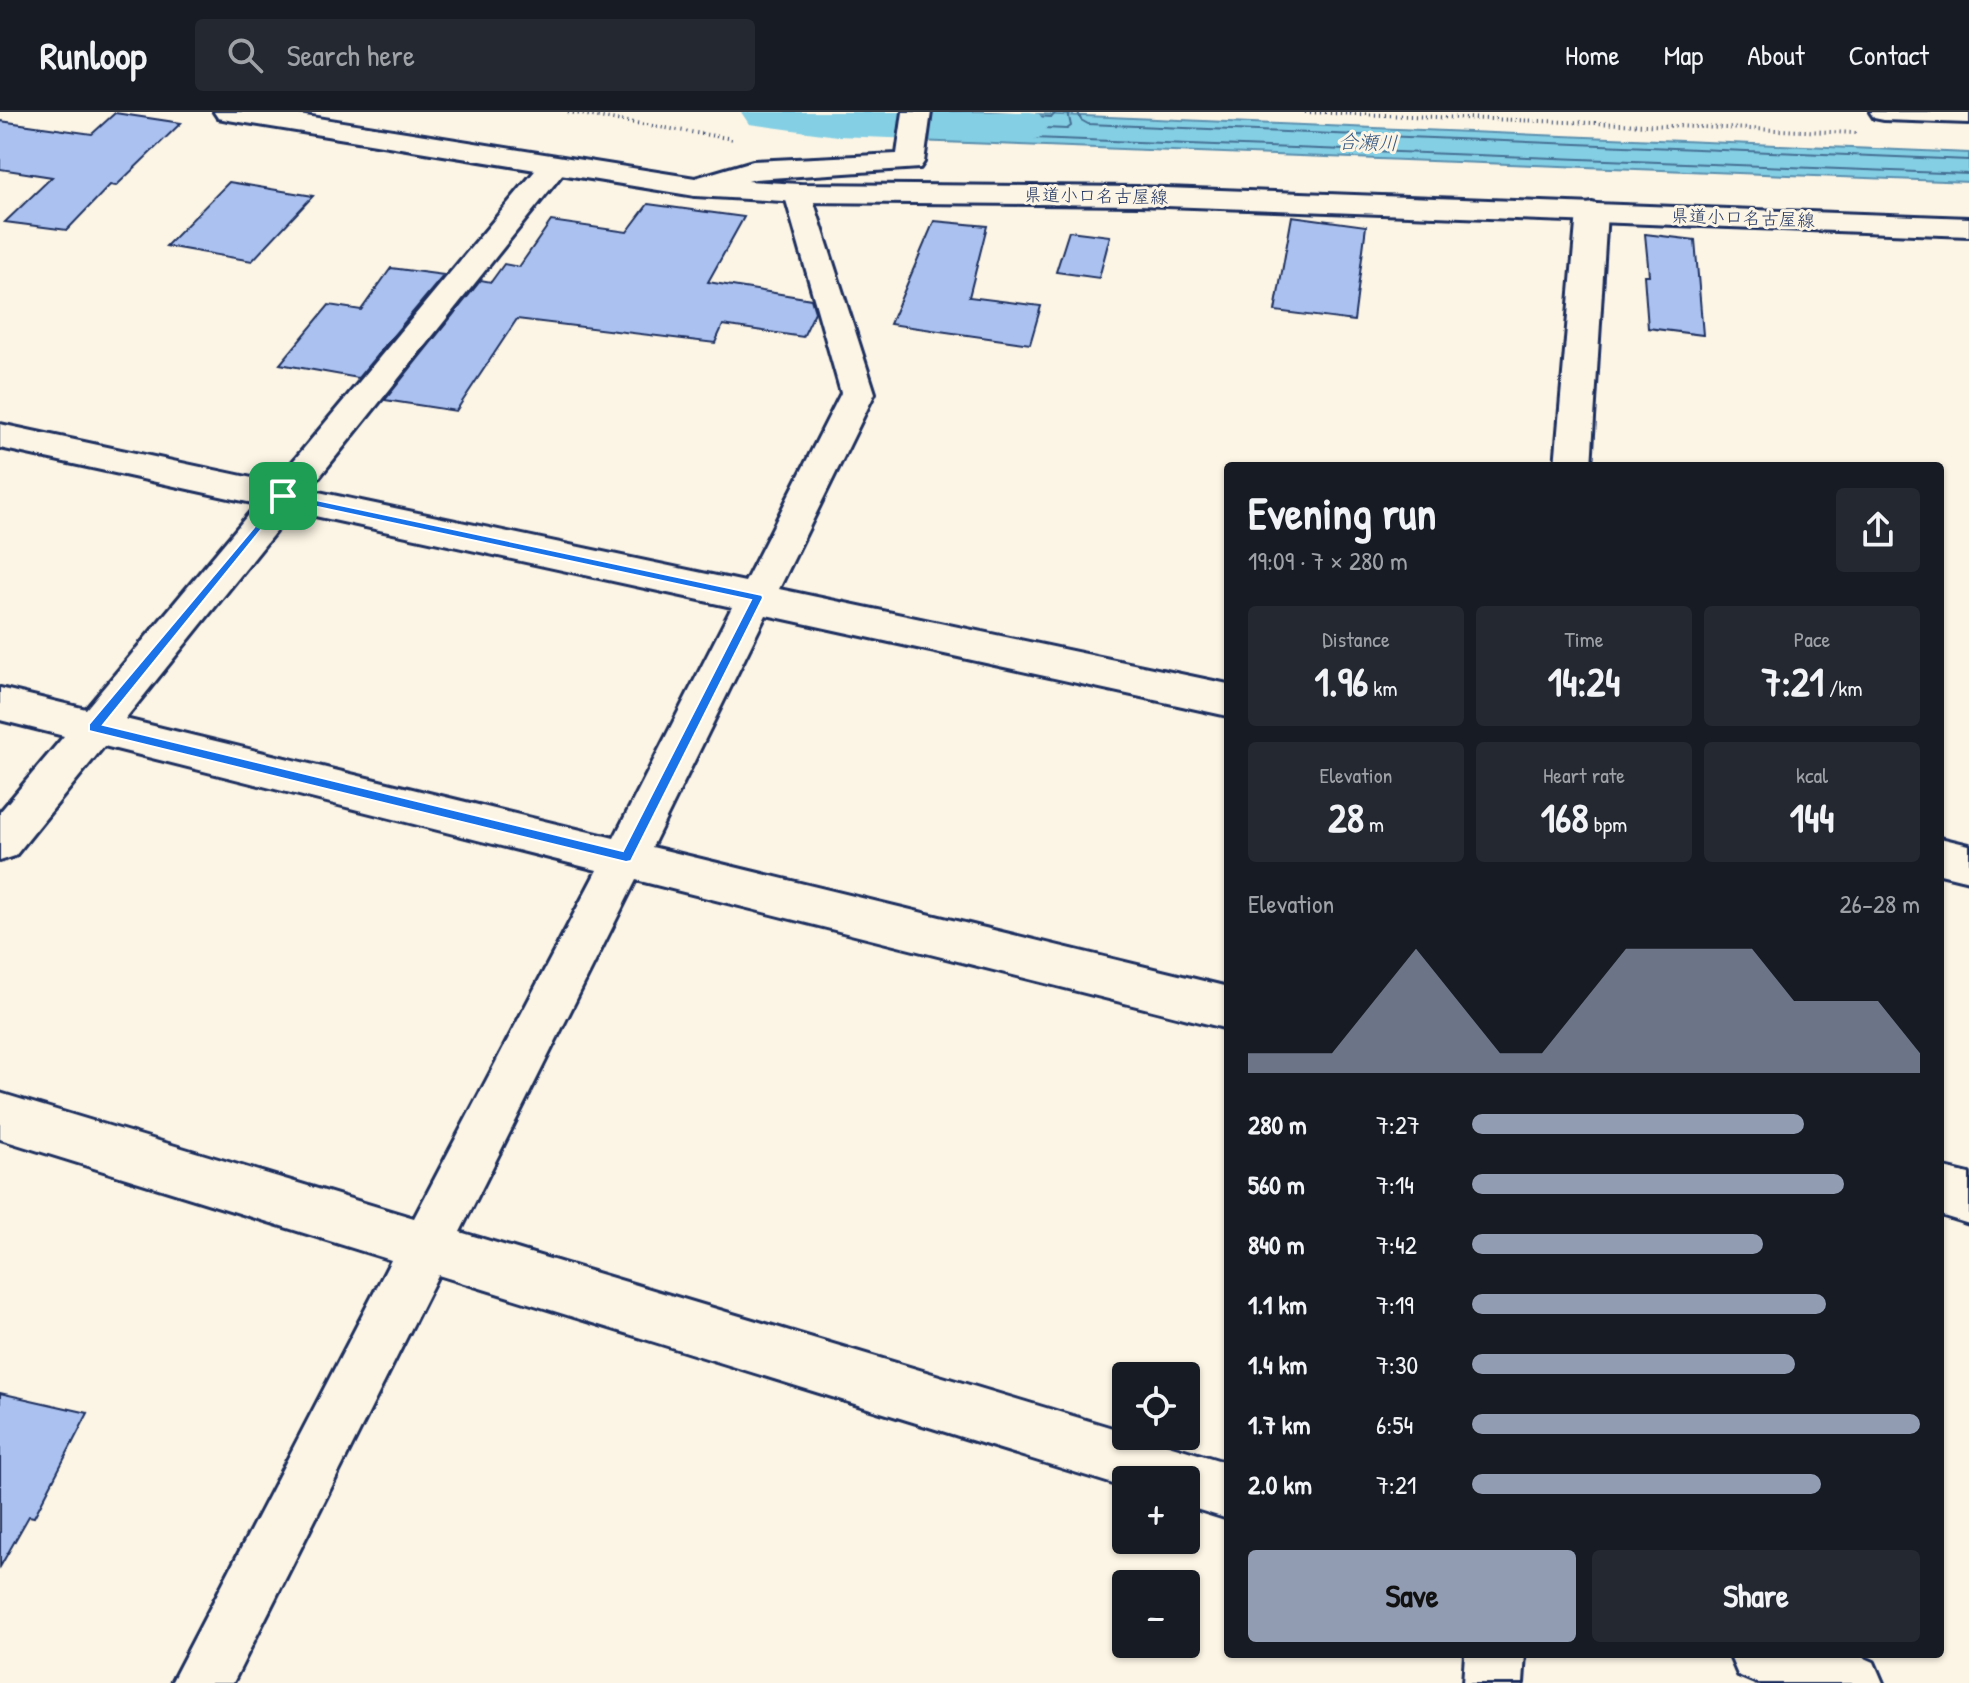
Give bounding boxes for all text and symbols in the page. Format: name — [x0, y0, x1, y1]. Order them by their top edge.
search box — [195, 19, 755, 91]
text: Runloop — [40, 29, 147, 81]
icon: search — [223, 33, 267, 77]
text: Search here — [287, 35, 415, 75]
text: Home — [1565, 36, 1620, 74]
text: Map — [1664, 36, 1703, 74]
text: About — [1747, 36, 1805, 74]
text: Contact — [1849, 36, 1929, 74]
water label: 合瀬川 — [1338, 127, 1398, 156]
street label: 県道小口名古屋線 — [1024, 182, 1168, 209]
street label: 県道小口名古屋線 — [1671, 202, 1815, 233]
pin — [249, 462, 317, 530]
icon: arrive — [261, 474, 305, 518]
text: Evening run — [1248, 483, 1436, 543]
button: share — [1836, 488, 1920, 572]
text: 19:09 · 7 × 280 m — [1248, 543, 1408, 578]
text: Distance — [1322, 624, 1390, 654]
text: Time — [1565, 624, 1603, 654]
text: Pace — [1794, 624, 1830, 654]
text: 1.96 — [1315, 654, 1368, 708]
text: 14:24 — [1548, 654, 1620, 708]
text: 7:21 — [1762, 654, 1824, 708]
text: km — [1368, 673, 1397, 703]
text: /km — [1824, 673, 1862, 703]
text: Elevation — [1319, 760, 1393, 790]
text: Heart rate — [1543, 760, 1625, 790]
text: kcal — [1796, 760, 1828, 790]
text: 28 — [1328, 790, 1364, 844]
text: 168 — [1541, 790, 1589, 844]
text: 144 — [1790, 790, 1834, 844]
text: m — [1364, 809, 1384, 839]
text: bpm — [1589, 809, 1627, 839]
text: Elevation — [1248, 886, 1334, 921]
text: 26–28 m — [1839, 886, 1920, 921]
text: 280 m — [1248, 1107, 1307, 1142]
text: 7:27 — [1376, 1107, 1420, 1142]
text: 560 m — [1248, 1167, 1305, 1202]
text: 7:14 — [1376, 1167, 1414, 1202]
text: 840 m — [1248, 1227, 1304, 1262]
text: 7:42 — [1376, 1227, 1417, 1262]
text: 1.1 km — [1248, 1287, 1307, 1322]
text: 7:19 — [1376, 1287, 1414, 1322]
text: 1.4 km — [1248, 1347, 1307, 1382]
text: 7:30 — [1376, 1347, 1418, 1382]
map controls — [1112, 1362, 1200, 1658]
button: locate — [1112, 1362, 1200, 1450]
text: 1.7 km — [1248, 1407, 1310, 1442]
text: 6:54 — [1376, 1407, 1413, 1442]
button: + — [1112, 1466, 1200, 1554]
text: 2.0 km — [1248, 1467, 1312, 1502]
text: 7:21 — [1376, 1467, 1417, 1502]
button: Save — [1248, 1550, 1576, 1642]
button: Share — [1592, 1550, 1920, 1642]
button: − — [1112, 1570, 1200, 1658]

